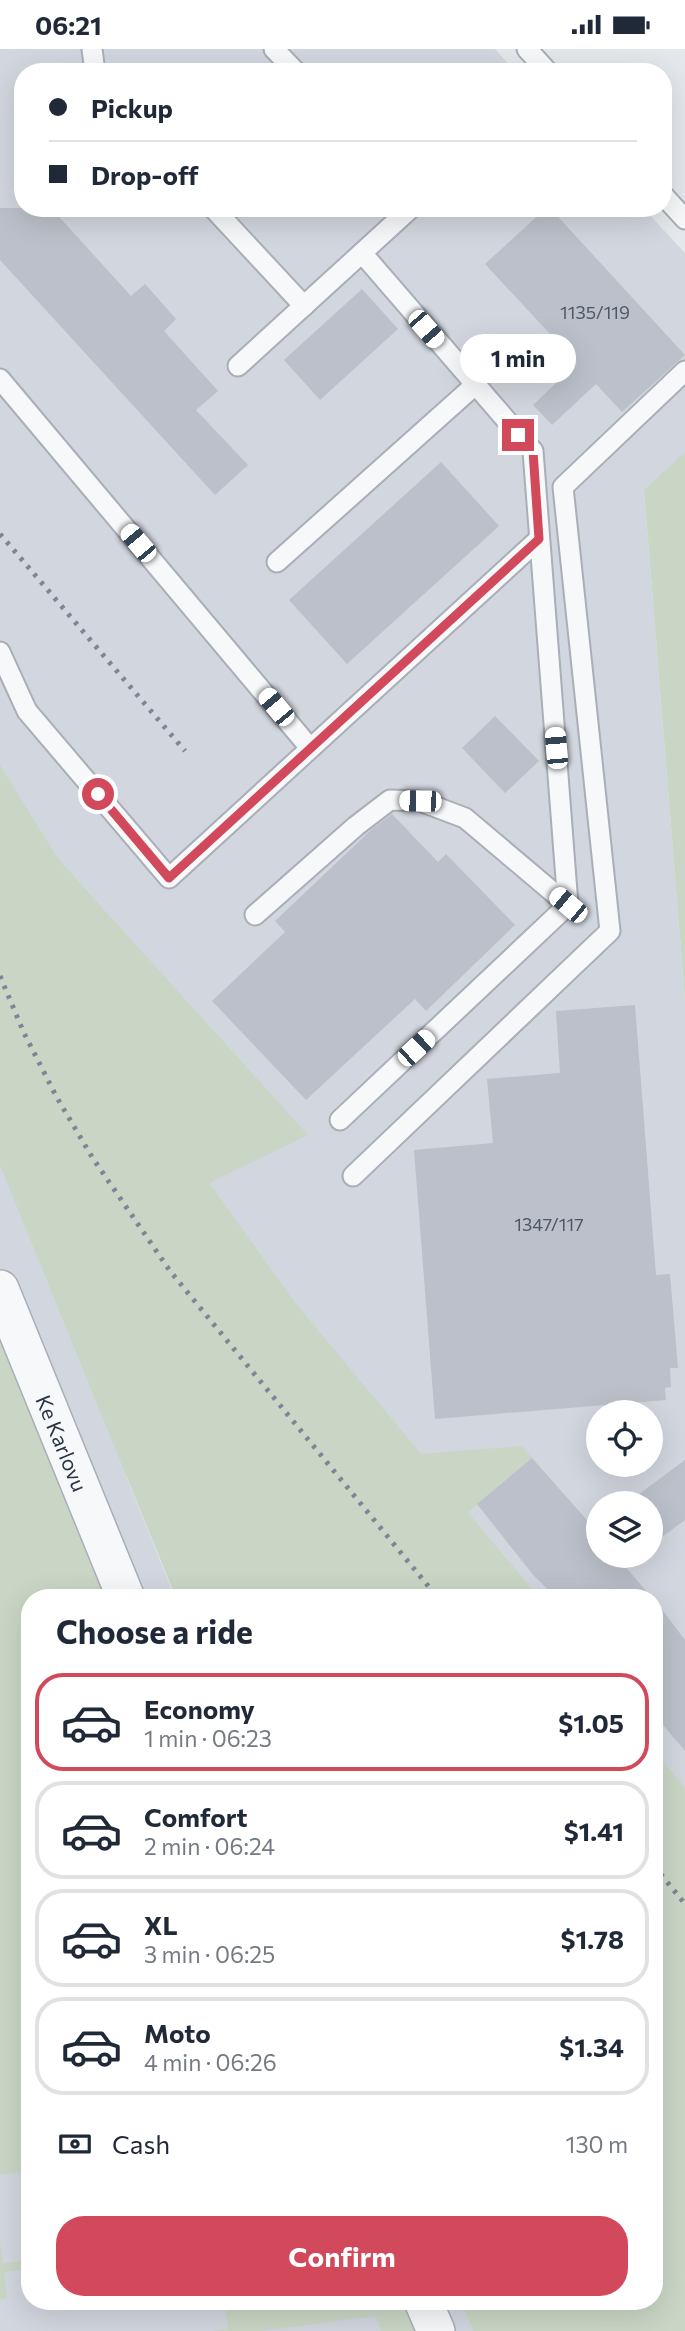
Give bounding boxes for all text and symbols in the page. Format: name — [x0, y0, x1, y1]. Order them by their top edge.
text: 06:21 — [35, 9, 102, 40]
text: Pickup — [91, 92, 173, 123]
text: Drop-off — [91, 159, 198, 190]
house number: 1135/119 — [560, 301, 630, 323]
car — [405, 306, 448, 352]
callout: 1 min — [460, 333, 576, 383]
text: 1 min — [491, 344, 545, 372]
route end — [502, 419, 534, 451]
car — [117, 520, 160, 566]
car — [255, 684, 298, 730]
car — [544, 726, 569, 770]
route start — [82, 778, 114, 810]
car — [399, 790, 442, 812]
car — [546, 883, 591, 927]
car — [394, 1026, 439, 1070]
house number: 1347/117 — [514, 1213, 584, 1235]
street label: Ke Karlovu — [32, 1391, 94, 1495]
map controls — [586, 1400, 663, 1568]
button: locate — [586, 1400, 663, 1477]
button: layers — [586, 1491, 663, 1568]
text: Choose a ride — [56, 1611, 253, 1651]
icon: car — [60, 1691, 123, 1754]
text: Economy — [144, 1693, 255, 1724]
text: $1.05 — [558, 1707, 624, 1738]
text: 1 min · 06:23 — [144, 1724, 272, 1752]
icon: car — [60, 1799, 123, 1862]
text: Comfort — [144, 1801, 247, 1832]
text: $1.41 — [564, 1815, 624, 1846]
text: 2 min · 06:24 — [144, 1832, 275, 1860]
icon: car — [60, 1907, 123, 1970]
text: XL — [144, 1909, 178, 1940]
text: $1.78 — [560, 1923, 624, 1954]
text: 3 min · 06:25 — [144, 1940, 275, 1968]
icon: car — [60, 2015, 123, 2078]
text: Moto — [144, 2017, 211, 2048]
text: $1.34 — [559, 2031, 624, 2062]
text: 4 min · 06:26 — [144, 2048, 277, 2076]
icon: cash — [56, 2125, 94, 2163]
text: Cash — [112, 2128, 170, 2159]
text: 130 m — [566, 2130, 628, 2158]
button: Confirm — [56, 2216, 628, 2296]

